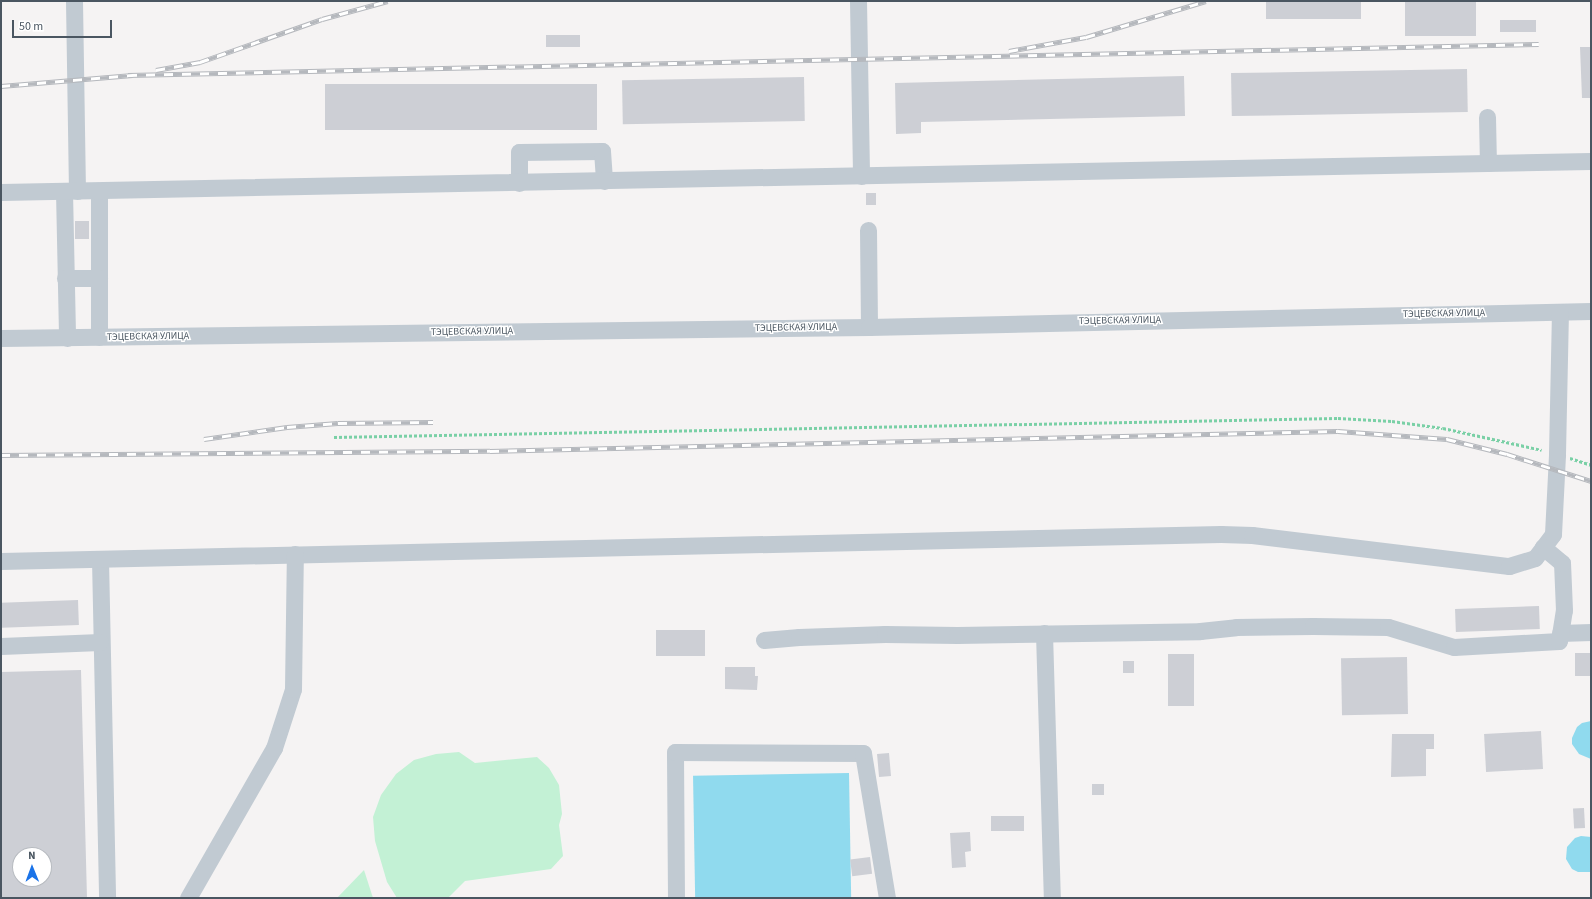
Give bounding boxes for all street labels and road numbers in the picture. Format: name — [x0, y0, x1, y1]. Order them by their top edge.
street label: ТЭЦЕВСКАЯ УЛИЦА — [1403, 307, 1485, 321]
street label: ТЭЦЕВСКАЯ УЛИЦА — [1079, 314, 1161, 328]
street label: ТЭЦЕВСКАЯ УЛИЦА — [755, 321, 837, 335]
street label: ТЭЦЕВСКАЯ УЛИЦА — [431, 325, 513, 339]
street label: ТЭЦЕВСКАЯ УЛИЦА — [107, 330, 189, 344]

